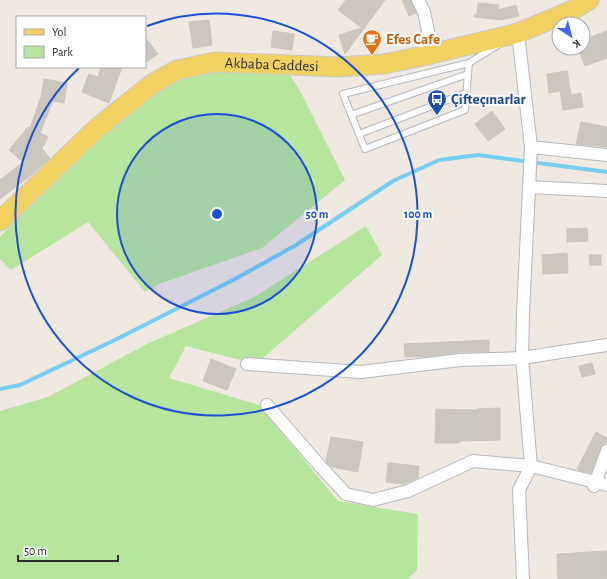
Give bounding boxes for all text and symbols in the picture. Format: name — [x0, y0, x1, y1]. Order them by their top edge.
legend — [16, 16, 146, 68]
north arrow — [551, 16, 591, 56]
text: Yol — [52, 26, 66, 38]
cafe icon: Efes Cafe — [361, 28, 383, 56]
place label: Efes Cafe — [386, 32, 440, 47]
text: K — [570, 37, 582, 50]
text: Park — [52, 46, 73, 58]
street label: Akbaba Caddesi — [225, 55, 319, 74]
bus stop icon: Çifteçınarlar — [426, 88, 448, 116]
place label: Çifteçınarlar — [451, 92, 527, 107]
centre of rings — [210, 207, 224, 221]
text: 50 m — [306, 208, 329, 220]
text: 100 m — [404, 208, 432, 220]
scale bar — [18, 537, 118, 563]
text: 50 m — [24, 545, 47, 557]

